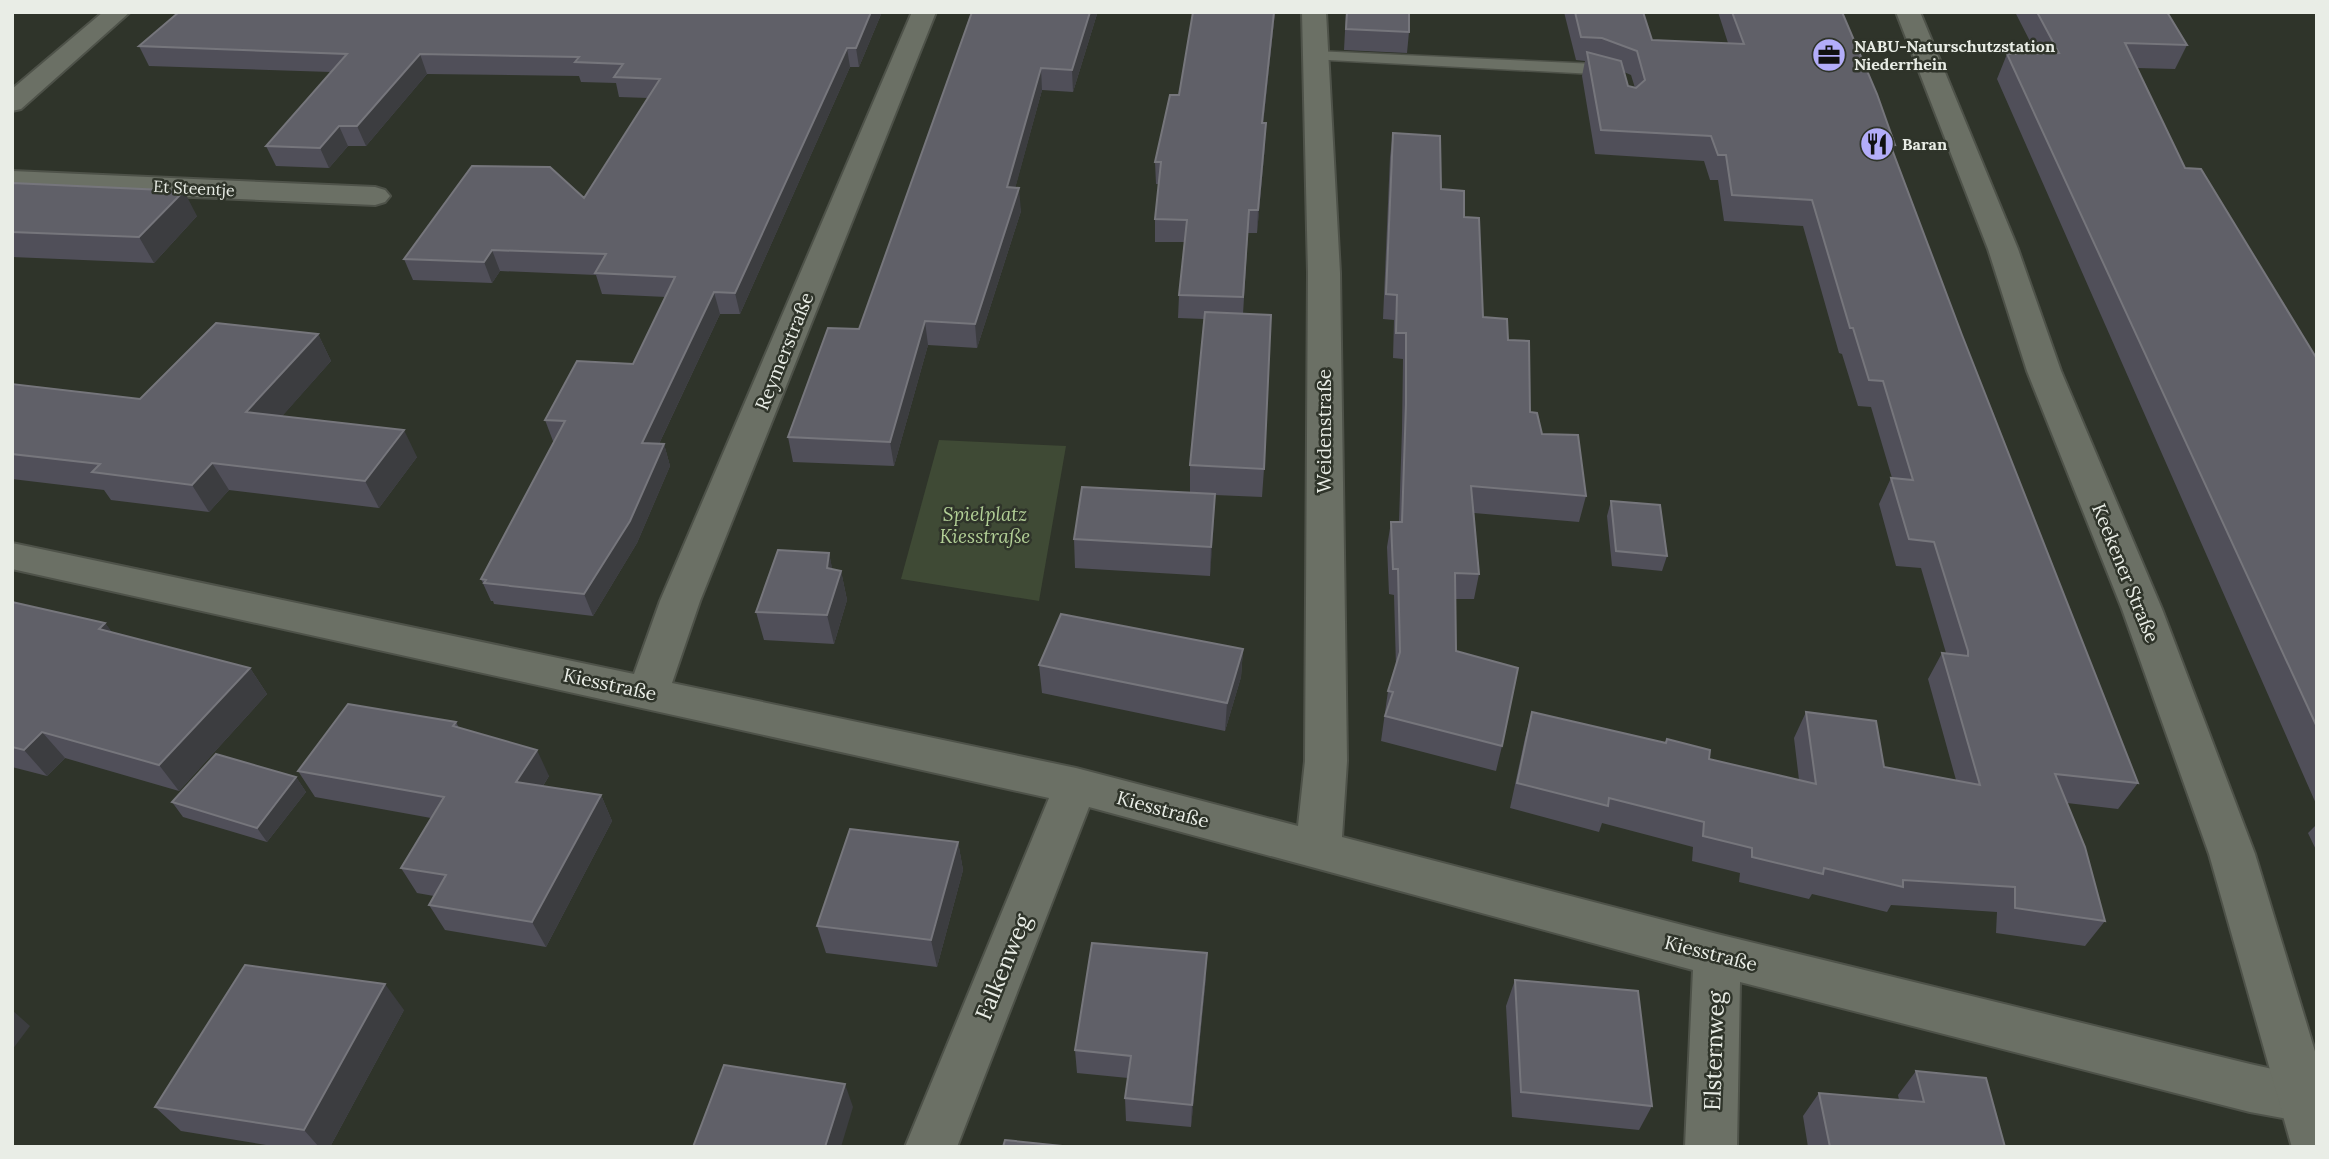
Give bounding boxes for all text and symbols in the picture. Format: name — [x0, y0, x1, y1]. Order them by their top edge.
office icon: NABU-Naturschutzstation Niederrhein — [1810, 36, 1848, 74]
place label: NABU-Naturschutzstation Niederrhein — [1854, 36, 2055, 74]
restaurant icon: Baran — [1858, 125, 1896, 163]
place label: Baran — [1902, 134, 1947, 154]
street label: Et Steentje — [153, 176, 235, 200]
street label: Reymerstraße — [749, 289, 819, 413]
street label: Weidenstraße — [1312, 369, 1336, 493]
street label: Keekener Straße — [2087, 500, 2165, 646]
park label: Spielplatz Kiesstraße — [940, 502, 1030, 548]
street label: Kiesstraße — [561, 662, 659, 706]
street label: Kiesstraße — [1114, 785, 1212, 833]
street label: Falkenweg — [968, 909, 1037, 1024]
street label: Kiesstraße — [1662, 930, 1760, 976]
street label: Elsternweg — [1697, 990, 1730, 1111]

